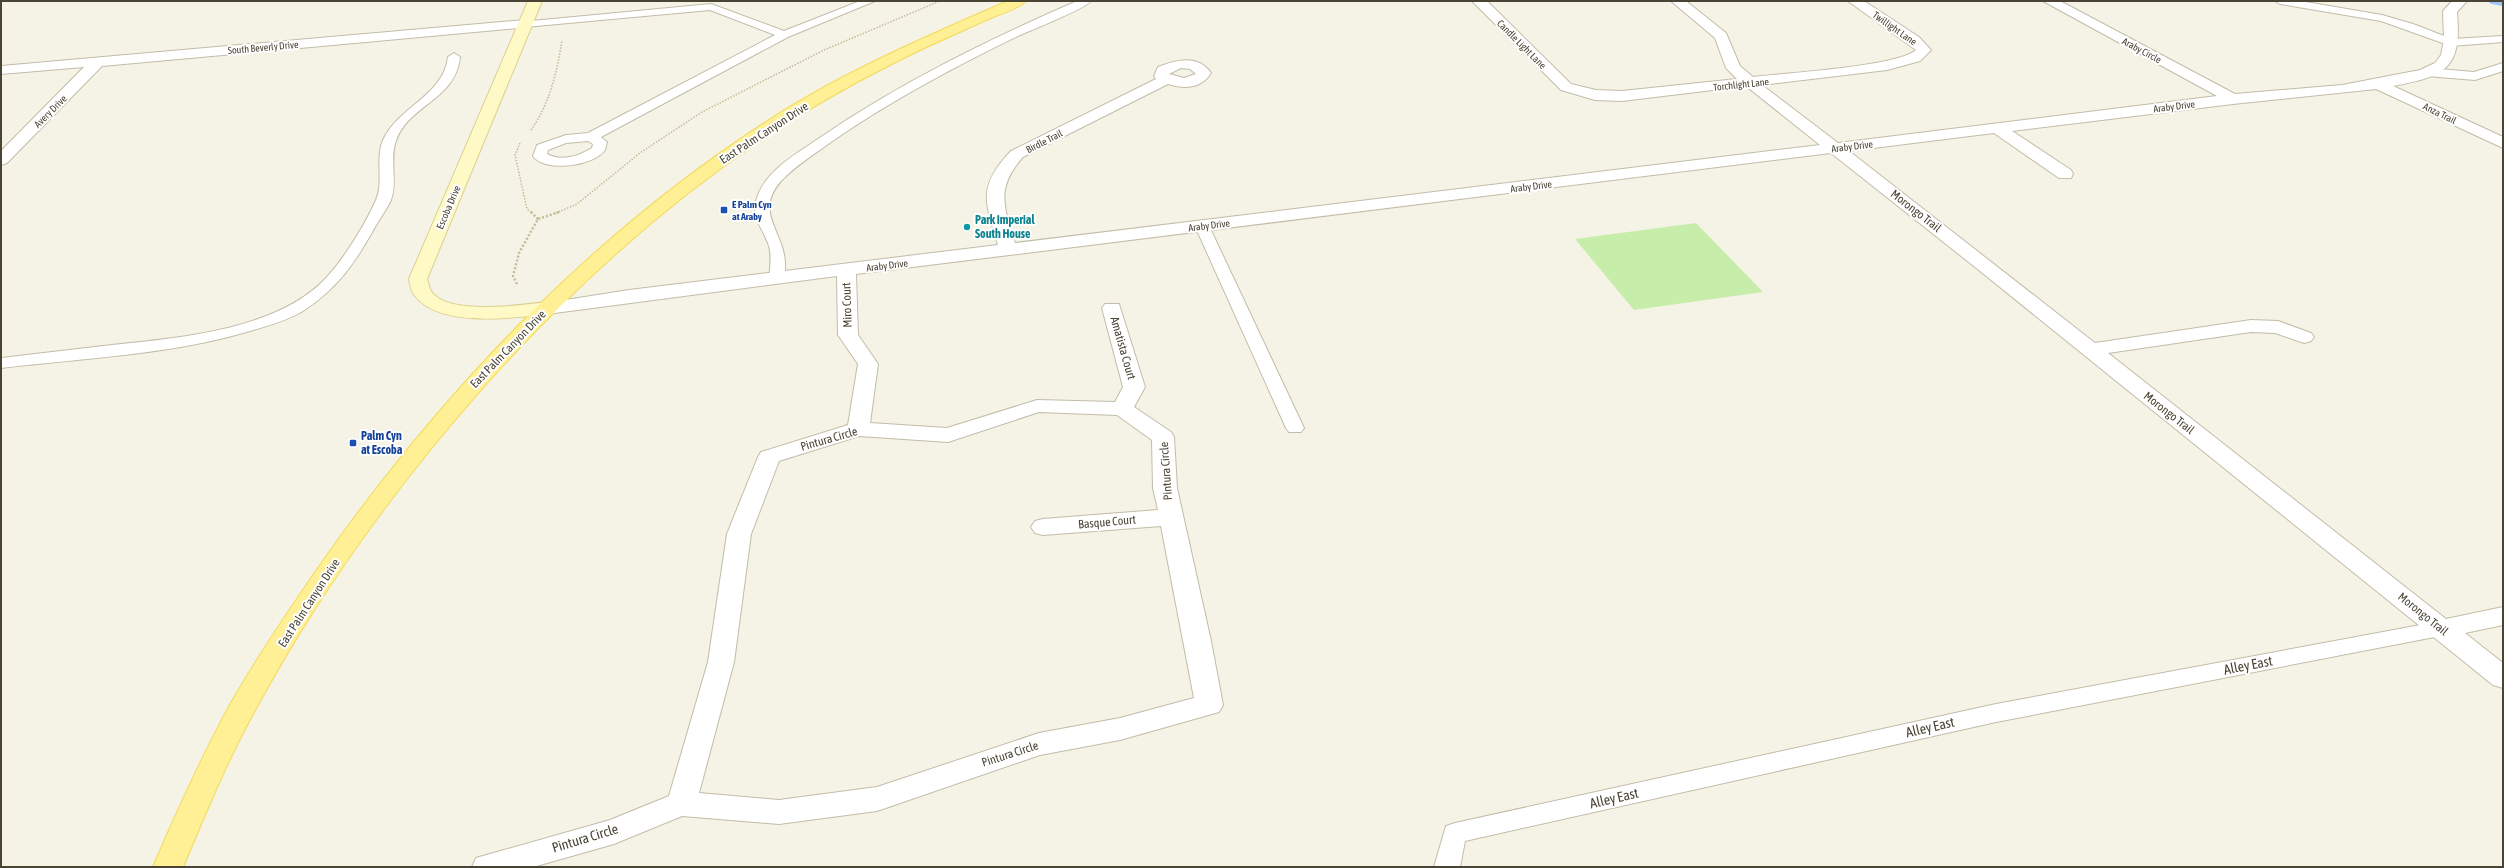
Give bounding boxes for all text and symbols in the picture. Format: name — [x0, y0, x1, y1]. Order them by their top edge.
street label: Twillight Lane — [1871, 9, 1919, 48]
street label: Candle Light Lane — [1495, 18, 1549, 71]
street label: Araby Circle — [2120, 35, 2164, 66]
street label: South Beverly Drive — [227, 39, 299, 56]
street label: Torchlight Lane — [1713, 76, 1770, 93]
street label: Avery Drive — [32, 93, 69, 130]
street label: Araby Drive — [2153, 98, 2196, 115]
street label: East Palm Canyon Drive — [717, 99, 811, 167]
street label: Anza Trail — [2421, 101, 2458, 126]
street label: Birdle Trail — [1024, 127, 1065, 155]
street label: Araby Drive — [1831, 138, 1874, 155]
street label: Araby Drive — [1510, 178, 1553, 195]
street label: Escoba Drive — [434, 183, 463, 231]
street label: Morongo Trail — [1888, 187, 1945, 236]
place label: E Palm Cyn at Araby — [732, 199, 772, 222]
marker: E Palm Cyn at Araby — [719, 205, 729, 215]
place label: Park Imperial South House — [975, 213, 1035, 241]
street label: Araby Drive — [1188, 217, 1231, 234]
marker: Park Imperial South House — [962, 222, 972, 232]
street label: Araby Drive — [866, 257, 909, 274]
street label: Miro Court — [839, 282, 855, 328]
street label: East Palm Canyon Drive — [467, 307, 549, 391]
street label: Amatista Court — [1107, 315, 1139, 382]
street label: Morongo Trail — [2141, 389, 2198, 438]
street label: Pintura Circle — [799, 424, 859, 454]
place label: Palm Cyn at Escoba — [361, 429, 403, 457]
marker: Palm Cyn at Escoba — [348, 438, 358, 448]
street label: Pintura Circle — [1157, 441, 1175, 501]
street label: Basque Court — [1078, 512, 1137, 531]
street label: East Palm Canyon Drive — [275, 556, 343, 650]
street label: Morongo Trail — [2395, 590, 2451, 639]
street label: Alley East — [2222, 652, 2274, 678]
street label: Alley East — [1904, 714, 1956, 740]
street label: Pintura Circle — [980, 738, 1040, 770]
street label: Alley East — [1588, 785, 1640, 811]
street label: Pintura Circle — [550, 820, 620, 856]

